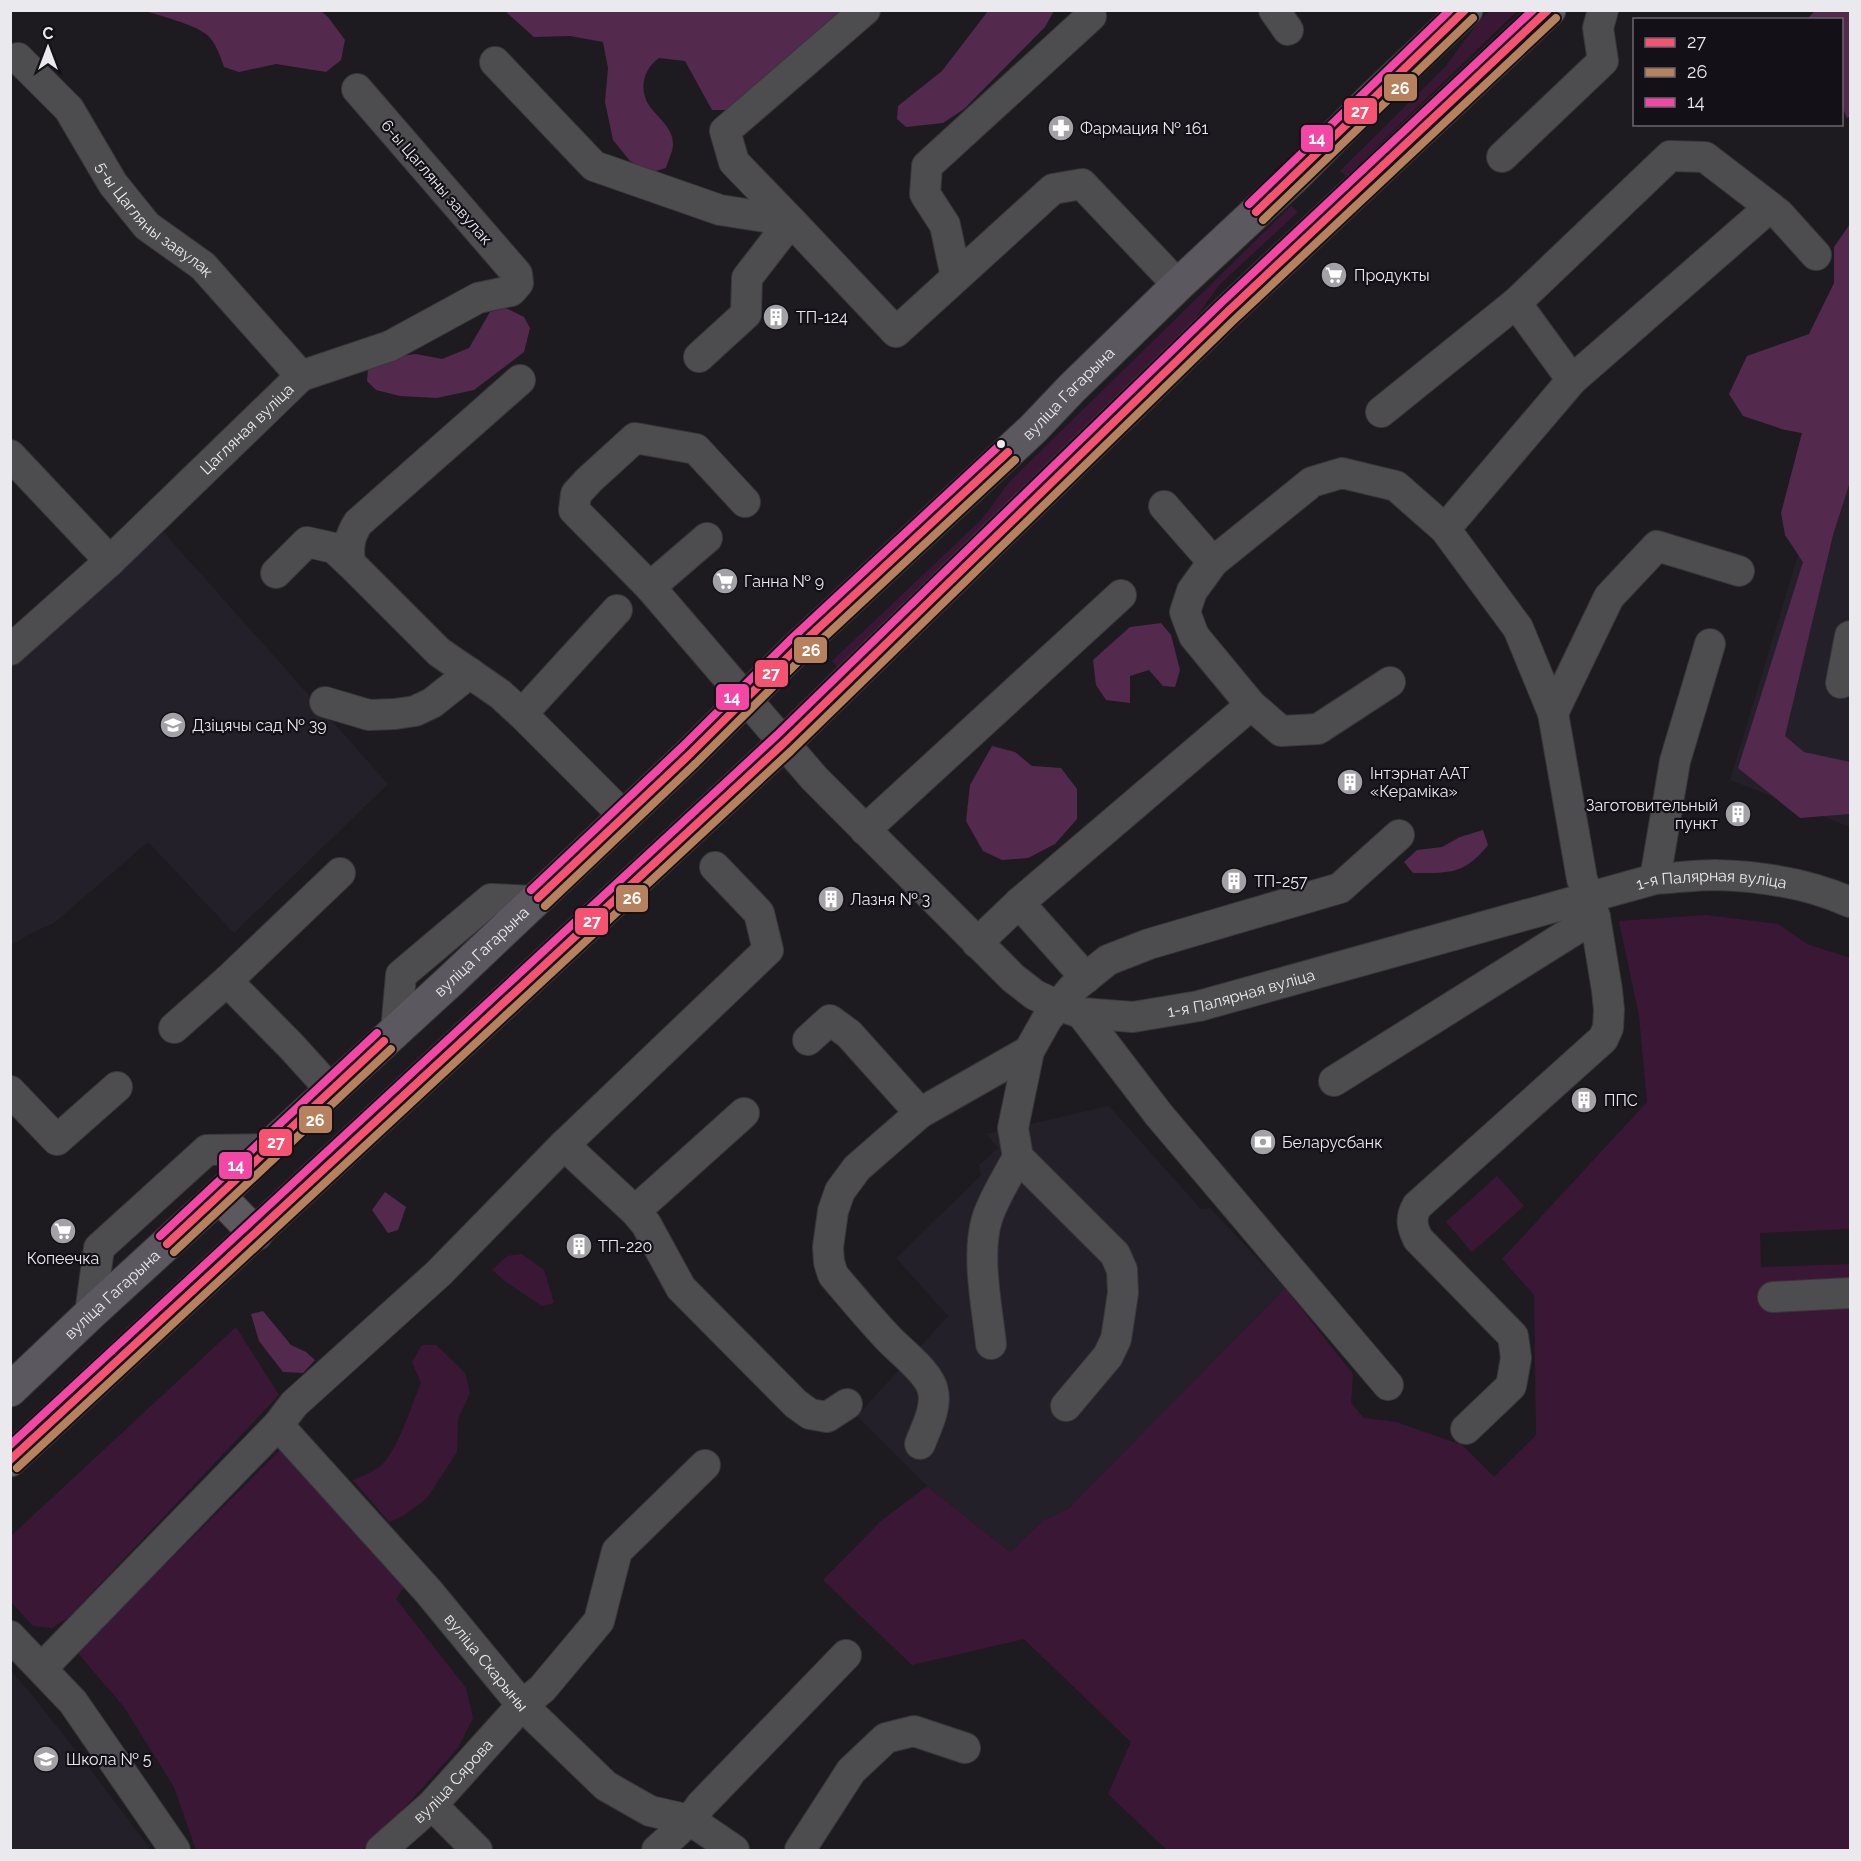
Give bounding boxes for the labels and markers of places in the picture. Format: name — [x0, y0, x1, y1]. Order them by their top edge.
pharmacy icon: Фармация № 161 — [1046, 113, 1076, 143]
place label: Фармация № 161 — [1080, 119, 1208, 138]
supermarket icon: Продукты — [1319, 260, 1349, 290]
place label: Продукты — [1354, 266, 1430, 285]
building icon: ТП-124 — [761, 302, 791, 332]
place label: ТП-124 — [796, 308, 848, 327]
unlabelled marker — [995, 438, 1007, 450]
supermarket icon: Ганна № 9 — [710, 566, 740, 596]
place label: Ганна № 9 — [744, 572, 824, 591]
school or university icon: Дзіцячы сад № 39 — [158, 710, 188, 740]
place label: Дзіцячы сад № 39 — [192, 716, 327, 735]
place label: Інтэрнат ААТ «Кераміка» — [1370, 764, 1469, 801]
building icon: Інтэрнат ААТ «Кераміка» — [1335, 767, 1365, 797]
place label: Заготовительный пункт — [1586, 796, 1718, 833]
building icon: Заготовительный пункт — [1723, 799, 1753, 829]
building icon: ТП-257 — [1219, 866, 1249, 896]
place label: ТП-257 — [1254, 872, 1308, 891]
building icon: Лазня № 3 — [816, 884, 846, 914]
place label: Лазня № 3 — [850, 890, 930, 909]
building icon: ППС — [1569, 1085, 1599, 1115]
place label: ППС — [1604, 1091, 1638, 1110]
bank icon: Беларусбанк — [1248, 1127, 1278, 1157]
place label: Беларусбанк — [1282, 1133, 1383, 1152]
supermarket icon: Копеечка — [48, 1216, 78, 1246]
building icon: ТП-220 — [564, 1231, 594, 1261]
place label: ТП-220 — [598, 1237, 652, 1256]
place label: Копеечка — [27, 1249, 99, 1268]
school or university icon: Школа № 5 — [31, 1744, 61, 1774]
place label: Школа № 5 — [66, 1750, 152, 1769]

